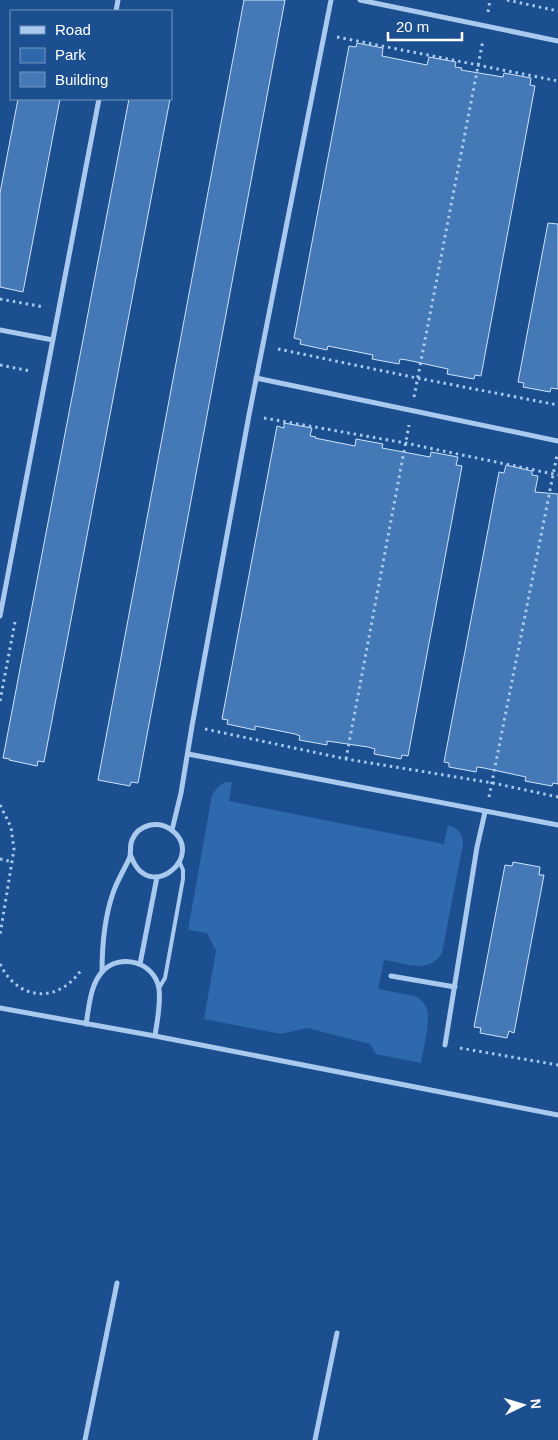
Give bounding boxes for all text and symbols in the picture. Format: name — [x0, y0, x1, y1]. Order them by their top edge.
legend — [10, 10, 172, 100]
scale bar — [388, 10, 462, 42]
text: 20 m — [396, 18, 429, 35]
text: Road — [55, 21, 91, 38]
text: Park — [55, 46, 86, 63]
text: Building — [55, 71, 108, 88]
north arrow — [498, 1380, 548, 1430]
text: N — [528, 1398, 544, 1410]

